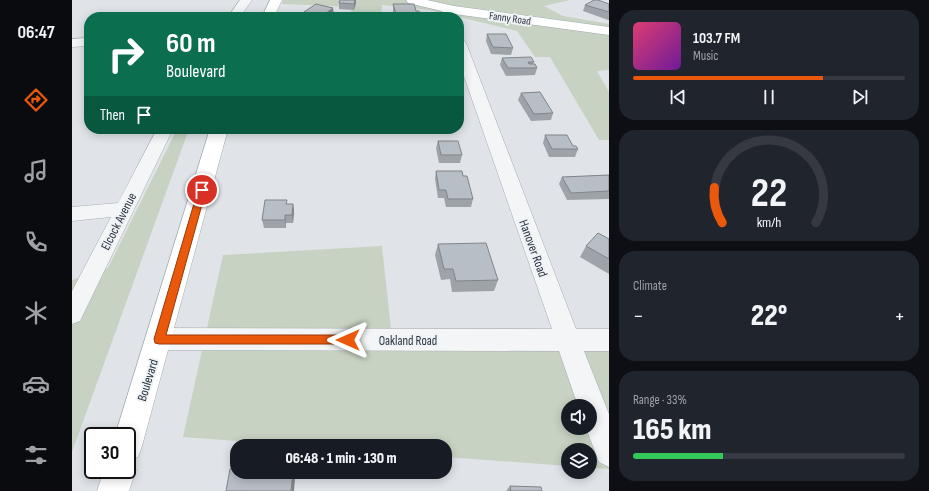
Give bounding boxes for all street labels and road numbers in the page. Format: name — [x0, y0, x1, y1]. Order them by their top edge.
street label: Fanny Road — [488, 9, 532, 28]
street label: Elcock Avenue — [98, 190, 140, 253]
street label: Hanover Road — [515, 217, 551, 279]
street label: Oakland Road — [379, 333, 437, 349]
street label: Boulevard — [134, 357, 162, 403]

